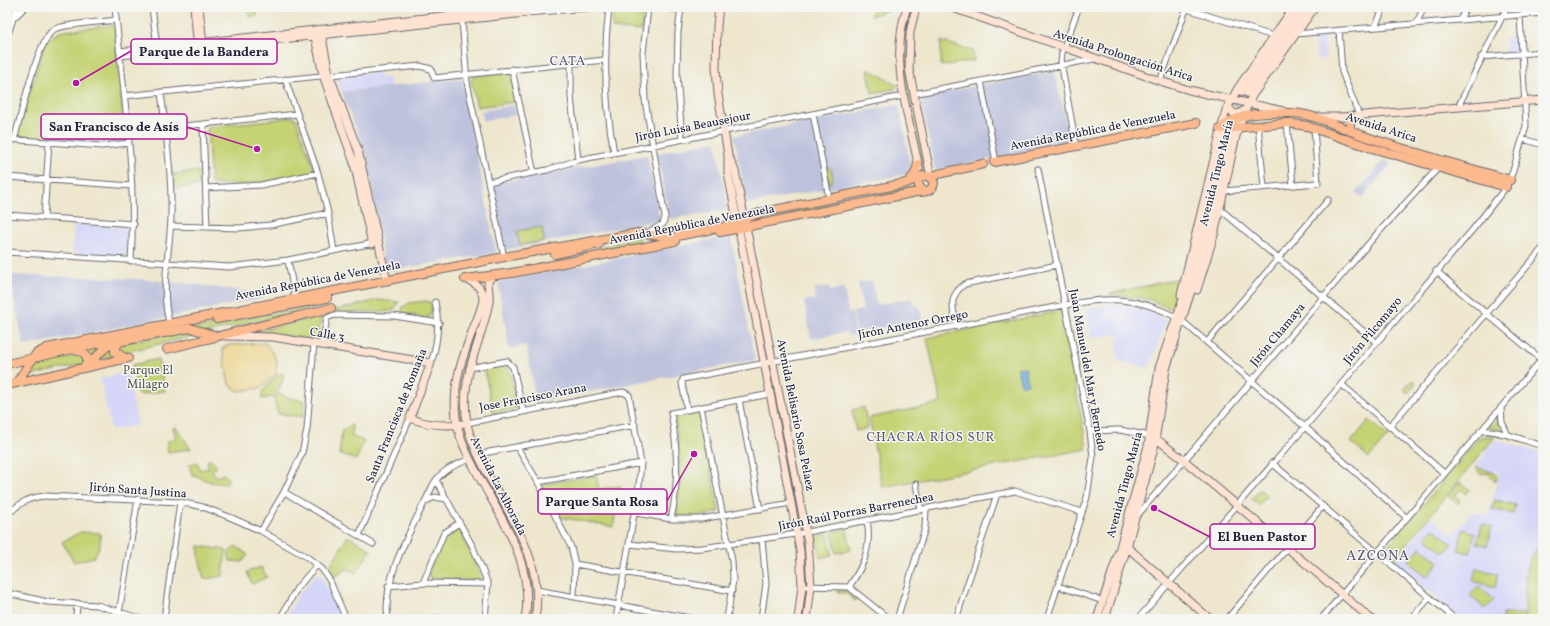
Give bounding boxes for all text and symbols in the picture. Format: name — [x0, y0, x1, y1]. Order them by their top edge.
street label: Avenida Prolongación Arica — [1051, 26, 1195, 86]
callout: Parque de la Bandera — [131, 39, 277, 64]
text: Parque de la Bandera — [139, 44, 269, 62]
district label: CATA — [550, 53, 586, 71]
street label: Avenida República de Venezuela — [1009, 107, 1177, 155]
street label: Jirón Luisa Beausejour — [634, 108, 752, 146]
street label: Avenida Arica — [1343, 109, 1419, 147]
callout: San Francisco de Asís — [41, 114, 187, 139]
street label: Avenida Tingo María — [1196, 118, 1238, 228]
text: San Francisco de Asís — [49, 119, 179, 137]
street label: Avenida República de Venezuela — [608, 201, 776, 249]
street label: Avenida República de Venezuela — [234, 257, 402, 305]
street label: Juan Manuel del Mar y Bernedo — [1065, 288, 1109, 452]
street label: Jirón Pilcomayo — [1340, 294, 1406, 368]
street label: Jirón Chamaya — [1247, 300, 1309, 370]
street label: Jirón Antenor Orrego — [857, 306, 969, 344]
street label: Calle 3 — [308, 324, 346, 346]
street label: Avenida Belisario Sosa Pelaez — [772, 338, 818, 492]
street label: Santa Francisca de Romaña — [363, 346, 431, 486]
park label: Parque El Milagro — [123, 363, 174, 393]
street label: Jose Francisco Arana — [478, 380, 588, 416]
district label: CHACRA RÍOS SUR — [867, 429, 995, 447]
street label: Avenida Tingo María — [1103, 430, 1147, 540]
street label: Avenida La Alborada — [466, 434, 530, 538]
street label: Jirón Santa Justina — [89, 480, 187, 502]
callout: Parque Santa Rosa — [538, 489, 667, 514]
street label: Jirón Raúl Porras Barrenechea — [777, 489, 935, 535]
text: Parque Santa Rosa — [545, 494, 659, 512]
callout: El Buen Pastor — [1210, 524, 1315, 549]
text: El Buen Pastor — [1217, 529, 1307, 547]
district label: AZCONA — [1346, 547, 1410, 566]

